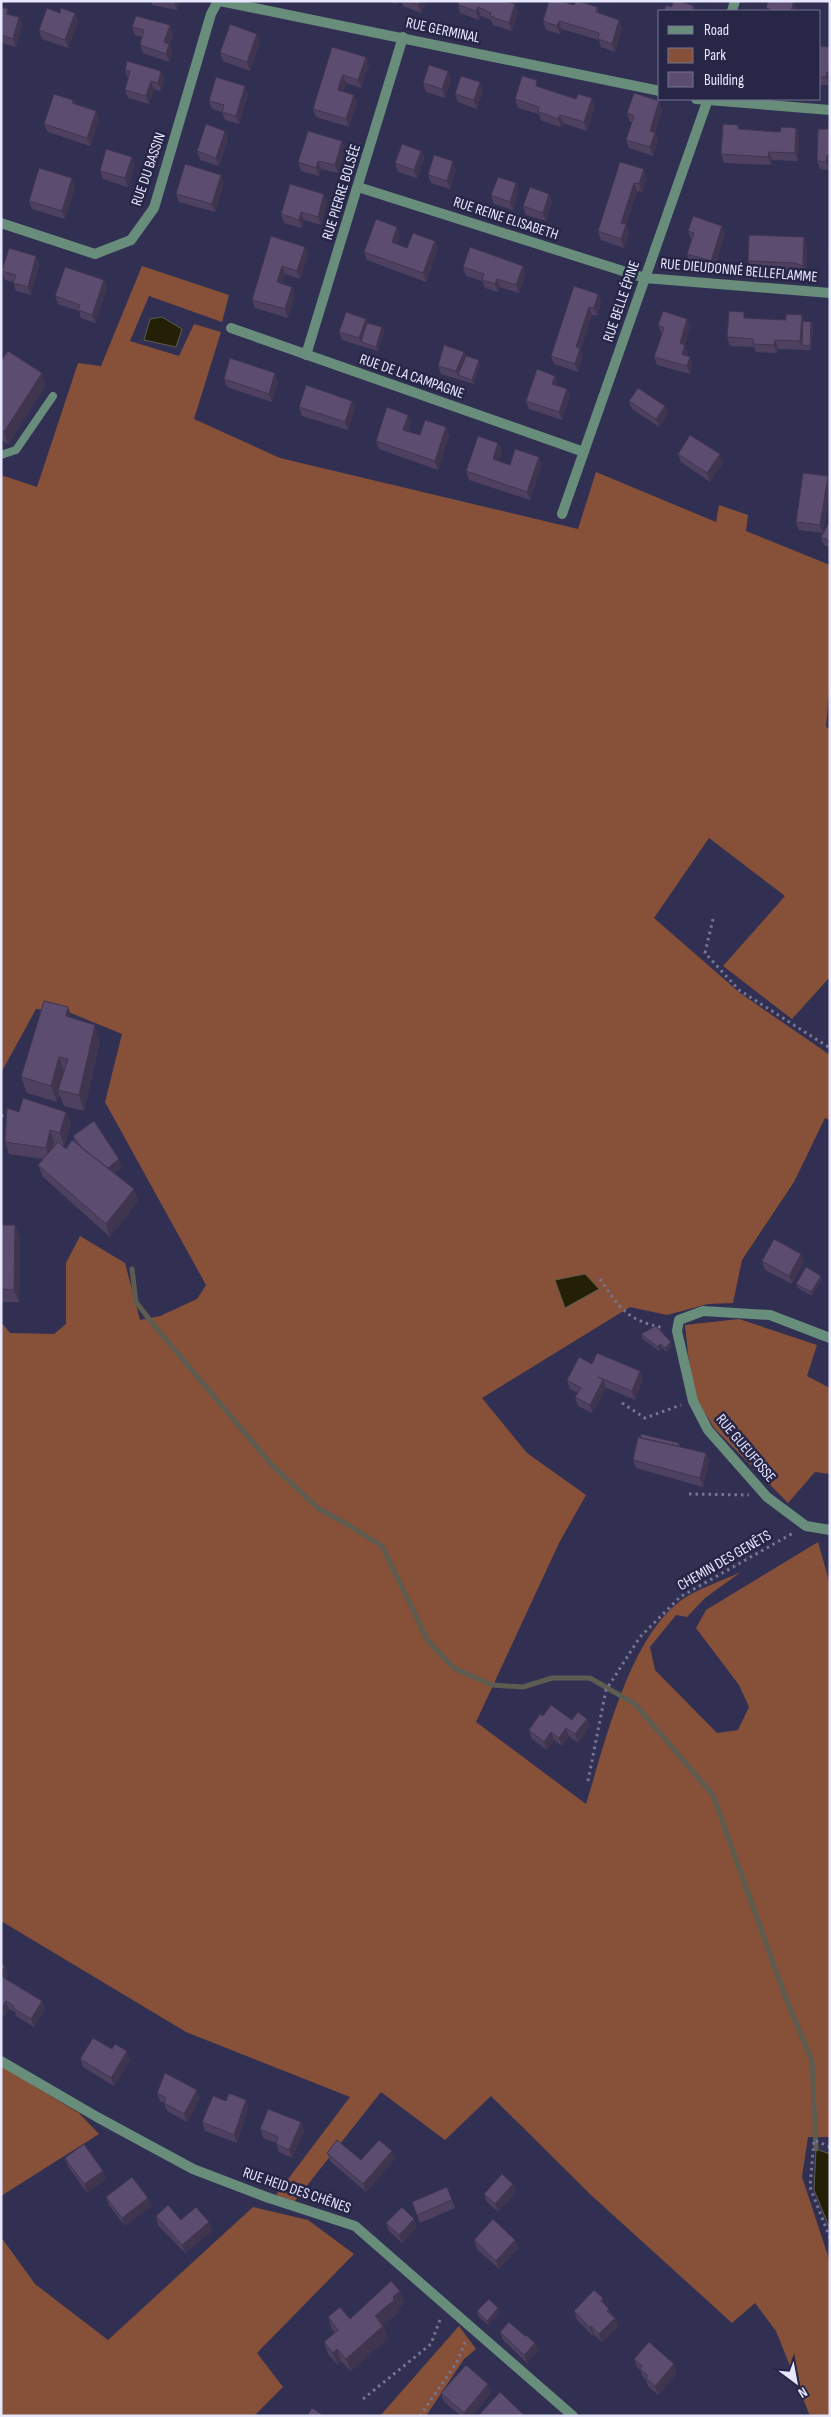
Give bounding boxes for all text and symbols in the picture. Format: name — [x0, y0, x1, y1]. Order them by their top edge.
legend — [658, 10, 821, 100]
street label: RUE GERMINAL — [404, 13, 482, 48]
text: Road — [704, 21, 729, 40]
text: Park — [704, 46, 726, 65]
text: Building — [704, 71, 744, 90]
street label: RUE DU BASSIN — [127, 130, 170, 208]
street label: RUE PIERRE BOLSÉE — [318, 142, 365, 242]
street label: RUE REINE ELISABETH — [451, 193, 561, 244]
street label: RUE DIEUDONNÉ BELLEFLAMME — [660, 254, 818, 287]
street label: RUE BELLE ÉPINE — [599, 258, 644, 344]
street label: RUE DE LA CAMPAGNE — [357, 350, 467, 403]
street label: RUE GUEUFOSSE — [712, 1410, 780, 1486]
street label: CHEMIN DES GENÊTS — [674, 1526, 775, 1595]
street label: RUE HEID DES CHÊNES — [240, 2163, 353, 2218]
north arrow — [771, 2357, 821, 2407]
text: N — [795, 2383, 810, 2402]

